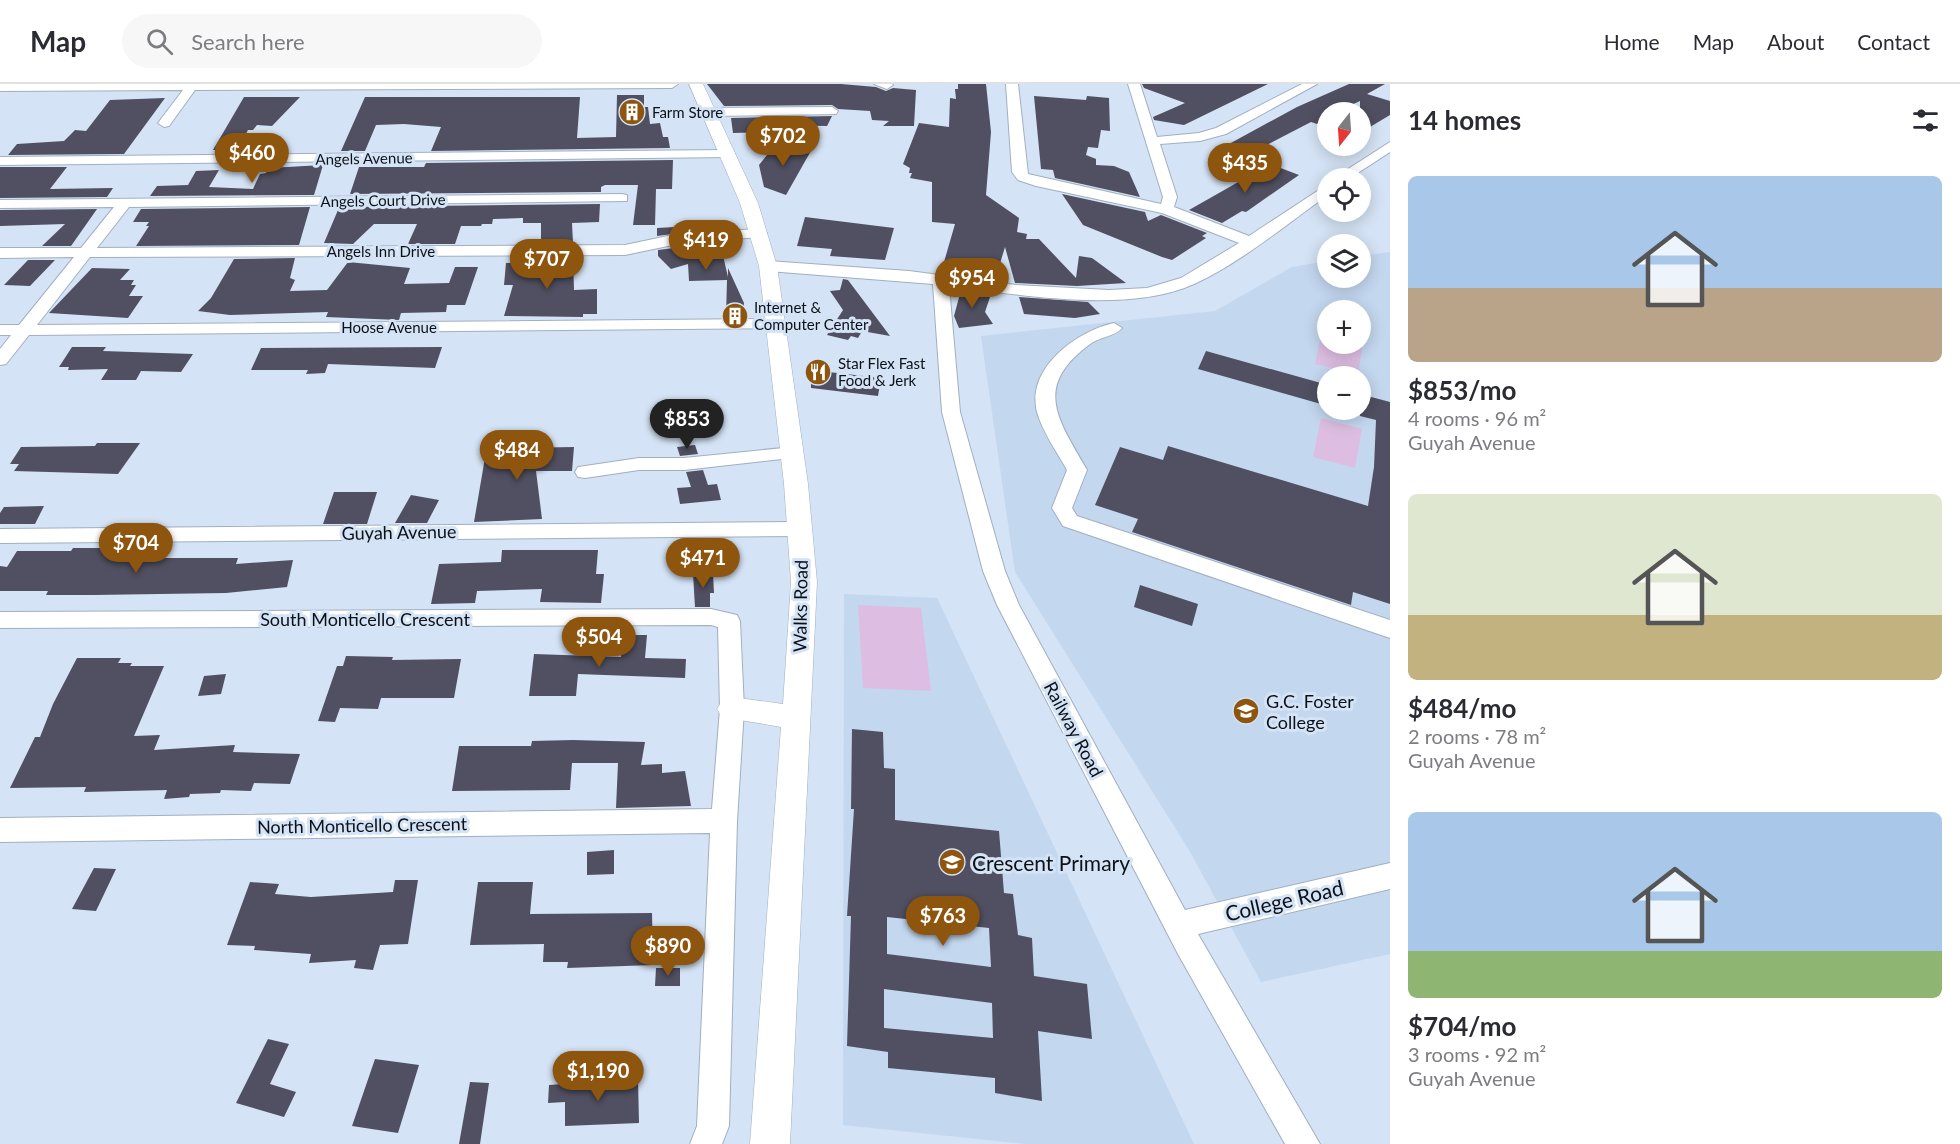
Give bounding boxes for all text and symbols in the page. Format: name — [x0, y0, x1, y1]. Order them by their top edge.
search box — [122, 14, 542, 68]
text: Map — [30, 24, 86, 58]
icon: search — [143, 25, 176, 58]
text: Search here — [191, 28, 305, 55]
text: Home — [1604, 29, 1660, 54]
text: Map — [1693, 29, 1734, 54]
text: About — [1767, 29, 1824, 54]
text: Contact — [1857, 29, 1930, 54]
building icon: Farm Store — [617, 97, 647, 127]
north arrow — [1317, 102, 1371, 156]
map controls — [1317, 102, 1371, 420]
place label: Farm Store — [652, 103, 723, 121]
text: 14 homes — [1408, 104, 1521, 136]
icon: filters — [1909, 104, 1942, 137]
pin: $702 — [747, 116, 819, 167]
text: $702 — [760, 123, 806, 147]
pin: $460 — [216, 133, 288, 184]
text: $460 — [229, 140, 275, 164]
pin: $435 — [1209, 143, 1281, 194]
street label: Angels Avenue — [315, 148, 413, 168]
text: $435 — [1222, 150, 1268, 174]
button: locate — [1317, 168, 1371, 222]
street label: Angels Court Drive — [320, 190, 446, 210]
icon: home — [1621, 215, 1729, 323]
pin: $419 — [670, 220, 742, 271]
text: $419 — [683, 227, 729, 251]
button: layers — [1317, 234, 1371, 288]
pin: $707 — [511, 239, 583, 290]
street label: Angels Inn Drive — [327, 242, 435, 260]
text: $707 — [524, 246, 570, 270]
pin: $954 — [936, 258, 1008, 309]
text: $954 — [949, 265, 995, 289]
place label: Internet & Computer Center — [754, 298, 869, 333]
button: + — [1317, 300, 1371, 354]
building icon: Internet & Computer Center — [720, 301, 750, 331]
street label: Hoose Avenue — [341, 318, 437, 336]
place label: Star Flex Fast Food & Jerk — [838, 354, 926, 389]
restaurant icon: Star Flex Fast Food & Jerk — [803, 357, 833, 387]
button: − — [1317, 366, 1371, 420]
text: $853/mo — [1408, 374, 1516, 406]
pin: $853 — [651, 399, 723, 450]
text: $853 — [664, 406, 710, 430]
text: 4 rooms · 96 m² — [1408, 406, 1546, 430]
pin: $484 — [481, 430, 553, 481]
text: Guyah Avenue — [1408, 430, 1535, 454]
text: $484 — [494, 437, 540, 461]
street label: Guyah Avenue — [341, 520, 457, 544]
pin: $704 — [100, 523, 172, 574]
text: $704 — [113, 530, 159, 554]
icon: home — [1621, 533, 1729, 641]
pin: $471 — [667, 538, 739, 589]
text: $471 — [680, 545, 726, 569]
street label: Walks Road — [788, 560, 812, 652]
street label: South Monticello Crescent — [260, 608, 470, 630]
pin: $504 — [563, 617, 635, 668]
text: $504 — [576, 624, 622, 648]
street label: Railway Road — [1040, 678, 1108, 780]
place label: G.C. Foster College — [1266, 690, 1354, 733]
text: $484/mo — [1408, 692, 1516, 724]
school or university icon: G.C. Foster College — [1231, 696, 1261, 726]
text: 2 rooms · 78 m² — [1408, 724, 1546, 748]
text: Guyah Avenue — [1408, 748, 1535, 772]
street label: North Monticello Crescent — [257, 812, 468, 838]
school or university icon: Crescent Primary — [937, 847, 967, 877]
place label: Crescent Primary — [972, 850, 1130, 875]
icon: home — [1621, 851, 1729, 959]
street label: College Road — [1222, 874, 1346, 926]
pin: $763 — [907, 896, 979, 947]
text: $763 — [920, 903, 966, 927]
pin: $890 — [632, 926, 704, 977]
text: $890 — [645, 933, 691, 957]
text: $704/mo — [1408, 1010, 1516, 1042]
text: 3 rooms · 92 m² — [1408, 1042, 1546, 1066]
pin: $1,190 — [549, 1051, 647, 1102]
text: $1,190 — [567, 1058, 629, 1082]
text: Guyah Avenue — [1408, 1066, 1535, 1090]

